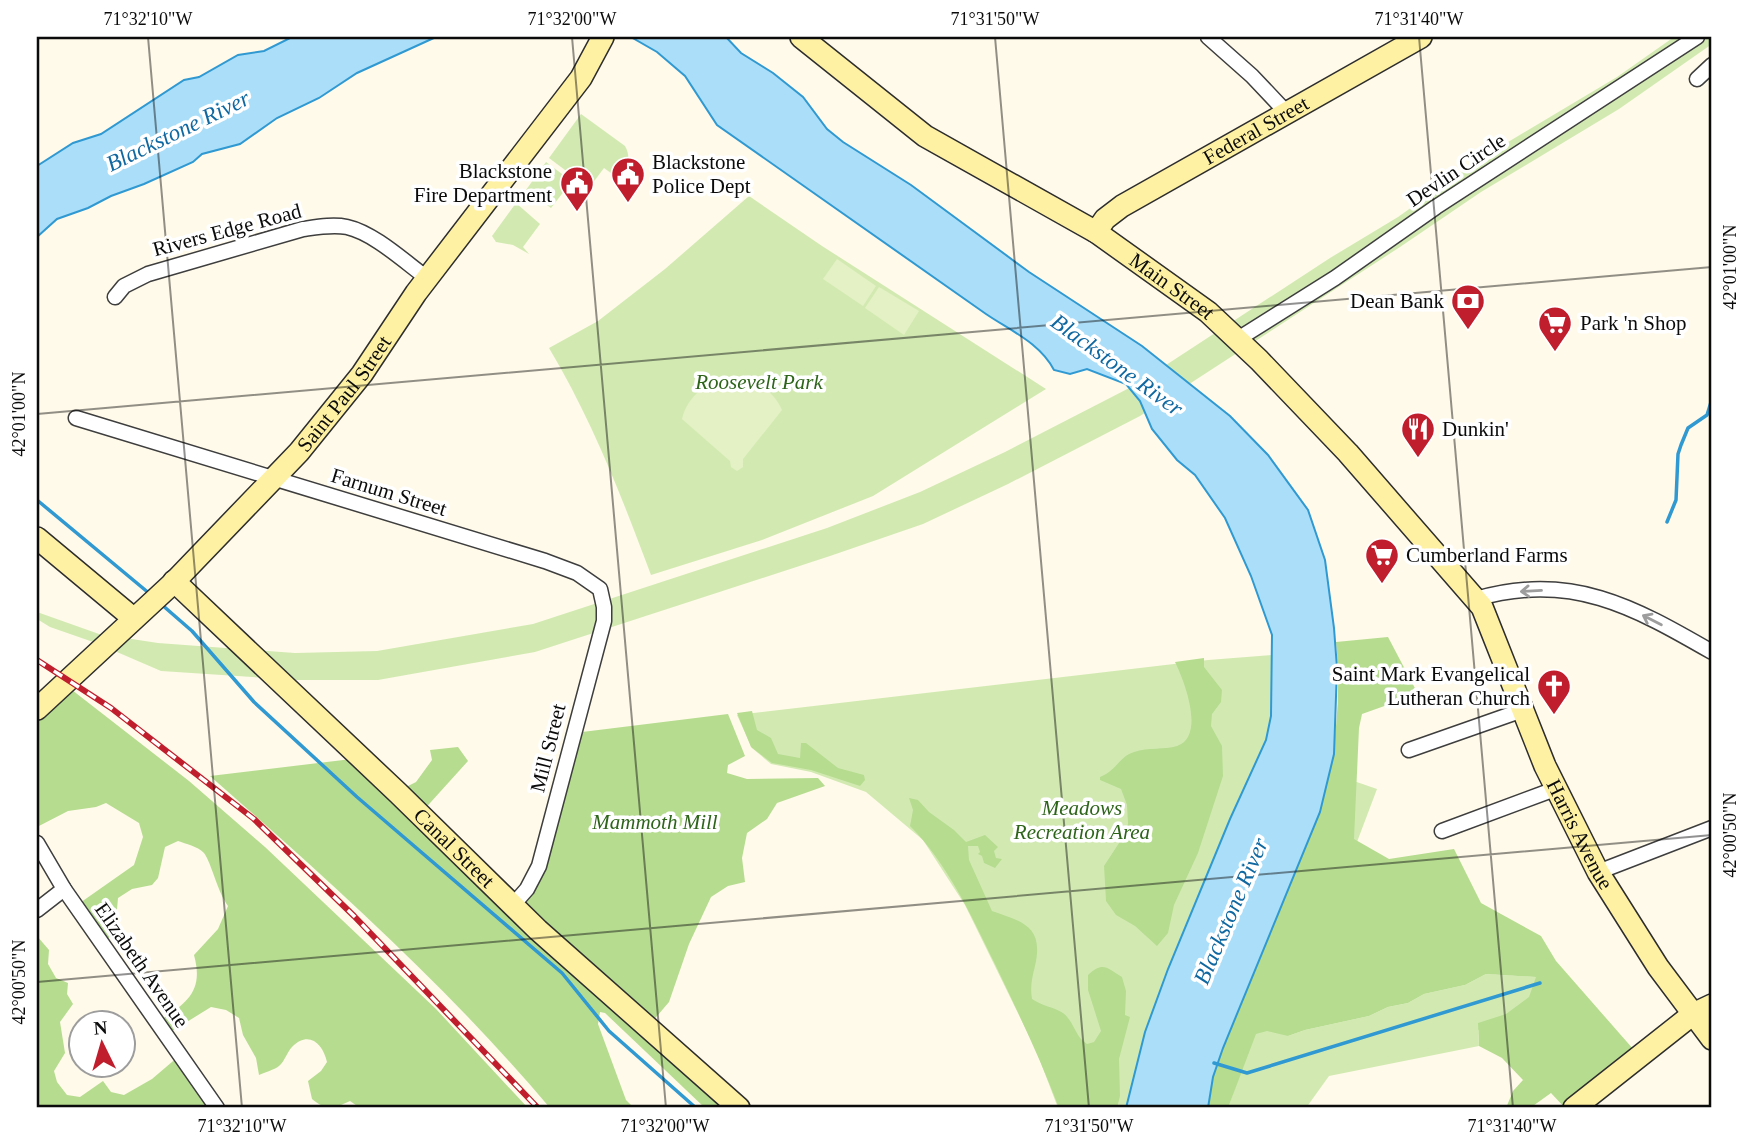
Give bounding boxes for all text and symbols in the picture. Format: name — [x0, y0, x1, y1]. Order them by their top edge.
text: 71°32'10"W — [104, 9, 192, 29]
text: 71°32'00"W — [528, 9, 616, 29]
text: 71°31'50"W — [951, 9, 1039, 29]
text: 71°31'40"W — [1375, 9, 1463, 29]
water label: Blackstone River — [102, 85, 255, 177]
street label: Federal Street — [1199, 91, 1313, 170]
street label: Devlin Circle — [1402, 128, 1510, 212]
place label: Blackstone Police Dept — [652, 150, 751, 198]
public building icon: Blackstone Police Dept — [609, 155, 647, 204]
place label: Blackstone Fire Department — [414, 159, 552, 207]
public building icon: Blackstone Fire Department — [558, 164, 596, 213]
street label: Rivers Edge Road — [150, 199, 304, 261]
text: 42°01'00"N — [1720, 225, 1740, 309]
street label: Main Street — [1125, 248, 1220, 324]
bank icon: Dean Bank — [1449, 282, 1487, 331]
place label: Dean Bank — [1350, 289, 1444, 313]
supermarket icon: Park 'n Shop — [1536, 304, 1574, 353]
water label: Blackstone River — [1046, 309, 1188, 422]
place label: Park 'n Shop — [1580, 311, 1686, 335]
street label: Saint Paul Street — [292, 331, 396, 457]
park label: Roosevelt Park — [694, 370, 824, 394]
text: 42°01'00"N — [9, 372, 29, 456]
restaurant icon: Dunkin' — [1399, 410, 1437, 459]
place label: Dunkin' — [1442, 417, 1509, 441]
street label: Farnum Street — [328, 463, 450, 521]
supermarket icon: Cumberland Farms — [1363, 536, 1401, 585]
place label: Cumberland Farms — [1406, 543, 1568, 567]
one-way arrow — [1519, 585, 1542, 598]
one-way arrow — [1642, 613, 1663, 626]
place label: Saint Mark Evangelical Lutheran Church — [1332, 662, 1530, 710]
church icon: Saint Mark Evangelical Lutheran Church — [1535, 667, 1573, 716]
street label: Mill Street — [525, 701, 571, 795]
street label: Harris Avenue — [1542, 775, 1618, 894]
text: 42°00'50"N — [1720, 793, 1740, 877]
park label: Meadows Recreation Area — [1013, 796, 1150, 844]
street label: Canal Street — [409, 803, 500, 893]
park label: Mammoth Mill — [591, 810, 718, 834]
water label: Blackstone River — [1189, 833, 1273, 988]
street label: Elizabeth Avenue — [90, 898, 194, 1032]
text: 42°00'50"N — [9, 940, 29, 1024]
north arrow — [66, 1009, 136, 1078]
text: N — [93, 1016, 109, 1039]
text: 71°32'10"W — [198, 1116, 286, 1136]
text: 71°32'00"W — [621, 1116, 709, 1136]
text: 71°31'50"W — [1045, 1116, 1133, 1136]
text: 71°31'40"W — [1468, 1116, 1556, 1136]

